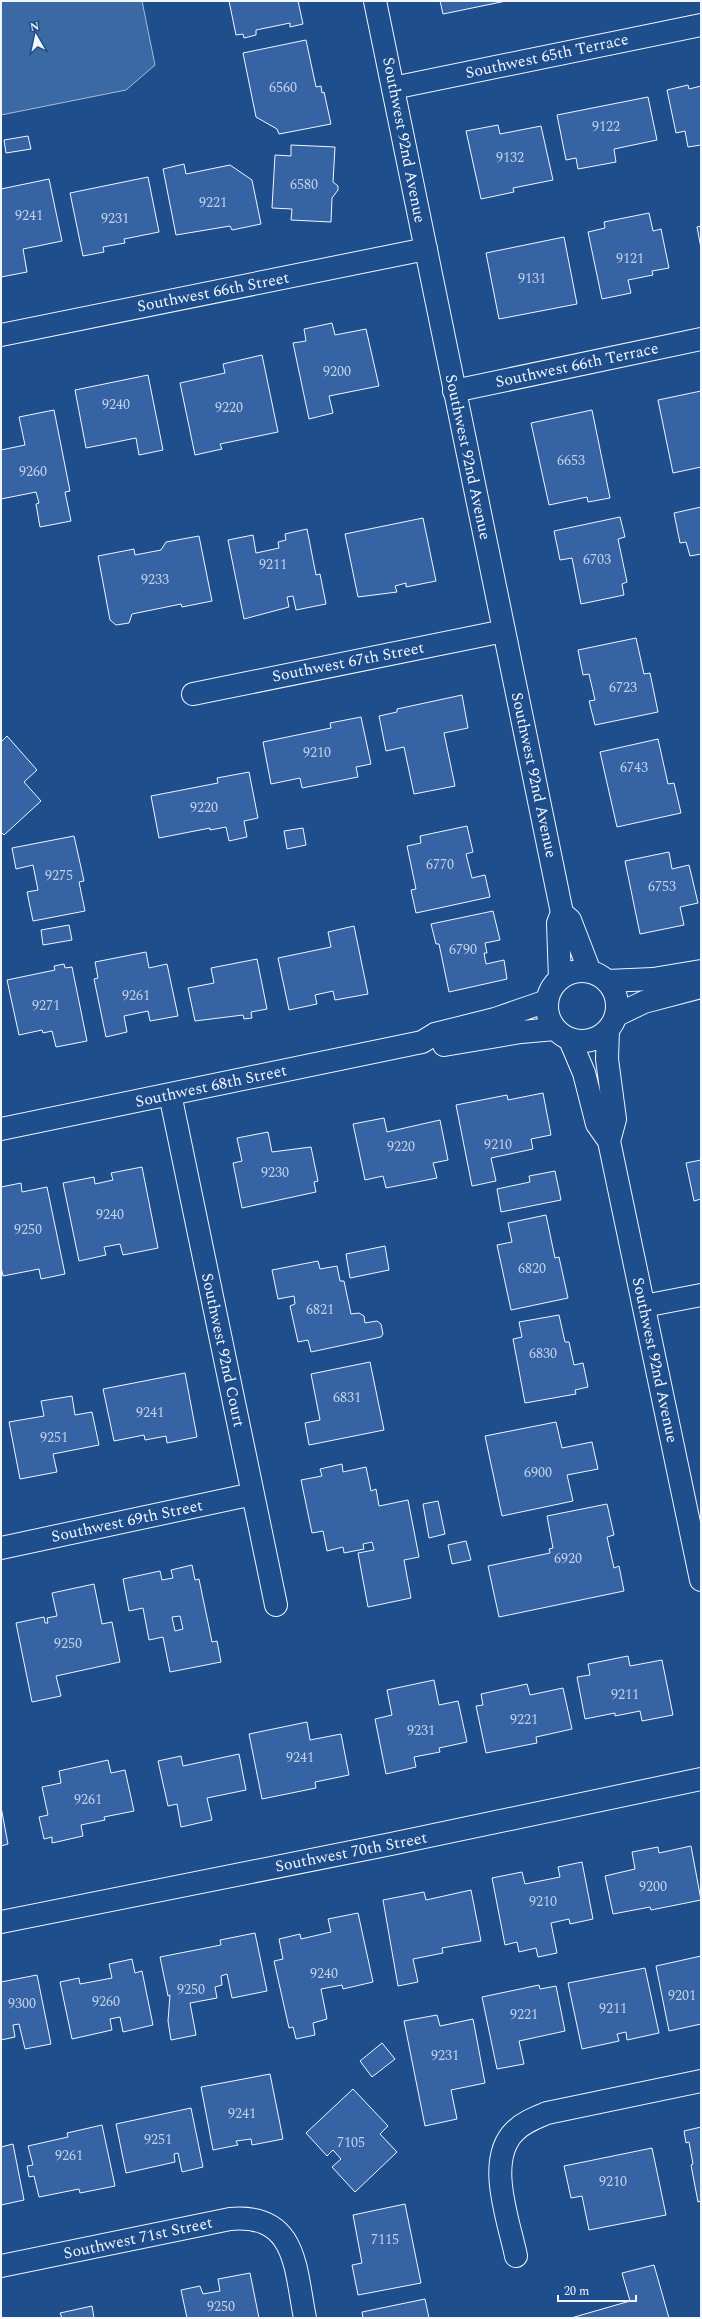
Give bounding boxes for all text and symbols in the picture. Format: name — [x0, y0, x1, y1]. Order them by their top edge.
north arrow — [16, 16, 56, 56]
text: N — [29, 18, 40, 36]
street label: Southwest 65th Terrace — [463, 27, 631, 85]
street label: Southwest 92nd Avenue — [376, 55, 432, 225]
house number: 6560 — [269, 77, 297, 98]
house number: 9122 — [592, 116, 620, 137]
house number: 9132 — [496, 147, 524, 168]
house number: 6580 — [290, 174, 318, 195]
house number: 9221 — [199, 192, 227, 213]
house number: 9241 — [15, 205, 43, 226]
house number: 9231 — [101, 208, 129, 229]
house number: 9121 — [616, 248, 644, 269]
street label: Southwest 66th Street — [135, 265, 291, 319]
house number: 9131 — [518, 268, 546, 289]
street label: Southwest 66th Terrace — [493, 336, 661, 394]
house number: 9200 — [323, 361, 351, 382]
street label: Southwest 92nd Avenue — [439, 372, 497, 542]
house number: 9240 — [102, 394, 130, 415]
house number: 9220 — [215, 397, 243, 418]
house number: 6653 — [557, 450, 585, 471]
house number: 9260 — [19, 461, 47, 482]
house number: 6703 — [583, 549, 611, 570]
house number: 9211 — [259, 554, 287, 575]
house number: 9233 — [141, 569, 169, 590]
street label: Southwest 67th Street — [270, 635, 426, 689]
house number: 6723 — [609, 677, 637, 698]
street label: Southwest 92nd Avenue — [505, 690, 563, 860]
house number: 9210 — [303, 742, 331, 763]
house number: 6743 — [620, 757, 648, 778]
house number: 9220 — [190, 797, 218, 818]
house number: 6770 — [426, 854, 454, 875]
house number: 9275 — [45, 865, 73, 886]
house number: 6753 — [648, 876, 676, 897]
house number: 6790 — [449, 939, 477, 960]
house number: 9261 — [122, 985, 150, 1006]
house number: 9271 — [32, 995, 60, 1016]
street label: Southwest 68th Street — [133, 1058, 289, 1114]
house number: 9210 — [484, 1134, 512, 1155]
house number: 9220 — [387, 1136, 415, 1157]
house number: 9230 — [261, 1162, 289, 1183]
house number: 9240 — [96, 1204, 124, 1225]
house number: 9250 — [14, 1219, 42, 1240]
house number: 6820 — [518, 1258, 546, 1279]
street label: Southwest 92nd Court — [195, 1271, 251, 1430]
street label: Southwest 92nd Avenue — [626, 1275, 684, 1445]
house number: 6821 — [306, 1299, 334, 1320]
house number: 6830 — [529, 1343, 557, 1364]
house number: 6831 — [333, 1387, 361, 1408]
house number: 9241 — [136, 1402, 164, 1423]
house number: 9251 — [40, 1427, 68, 1448]
house number: 6900 — [524, 1462, 552, 1483]
street label: Southwest 69th Street — [49, 1493, 205, 1549]
house number: 6920 — [554, 1548, 582, 1569]
house number: 9250 — [54, 1633, 82, 1654]
house number: 9211 — [611, 1684, 639, 1705]
house number: 9221 — [510, 1709, 538, 1730]
house number: 9231 — [407, 1720, 435, 1741]
house number: 9241 — [286, 1747, 314, 1768]
house number: 9261 — [74, 1789, 102, 1810]
street label: Southwest 70th Street — [273, 1825, 429, 1879]
house number: 9200 — [639, 1876, 667, 1897]
house number: 9210 — [529, 1891, 557, 1912]
house number: 9240 — [310, 1963, 338, 1984]
house number: 9250 — [177, 1979, 205, 2000]
house number: 9201 — [668, 1985, 696, 2006]
house number: 9260 — [92, 1991, 120, 2012]
house number: 9300 — [8, 1993, 36, 2014]
house number: 9211 — [599, 1998, 627, 2019]
house number: 9221 — [510, 2004, 538, 2025]
house number: 9231 — [431, 2045, 459, 2066]
house number: 9241 — [228, 2103, 256, 2124]
house number: 9251 — [144, 2129, 172, 2150]
house number: 7105 — [337, 2132, 365, 2153]
house number: 9261 — [55, 2145, 83, 2166]
house number: 9210 — [599, 2171, 627, 2192]
street label: Southwest 71st Street — [61, 2210, 215, 2266]
house number: 7115 — [371, 2229, 399, 2250]
scale bar — [558, 2277, 636, 2303]
text: 20 m — [564, 2282, 589, 2301]
house number: 9250 — [207, 2296, 235, 2317]

